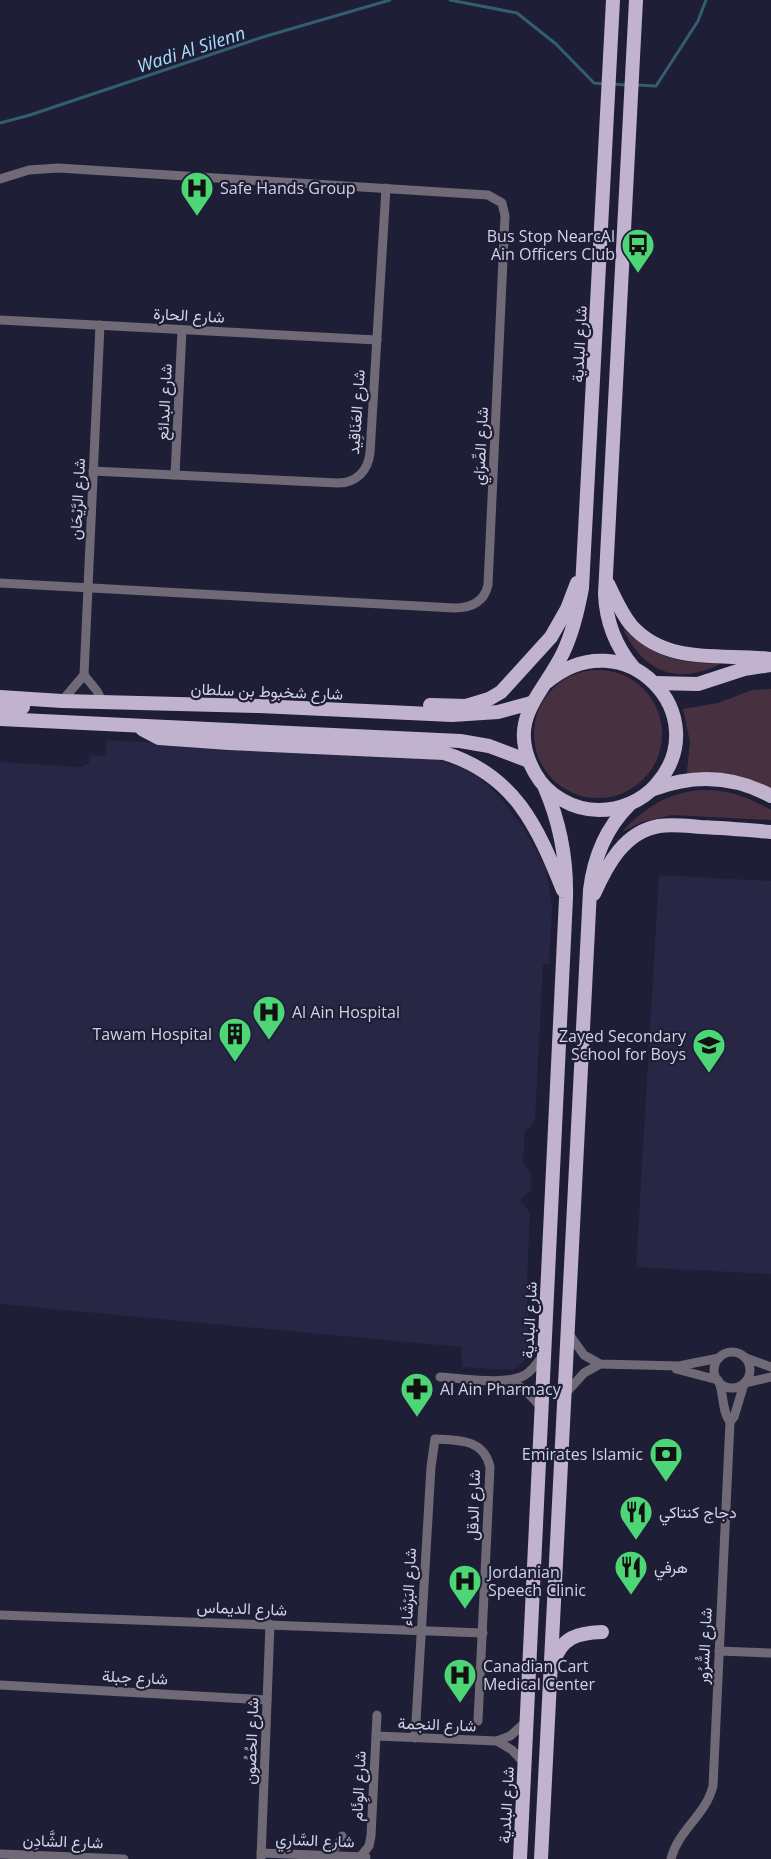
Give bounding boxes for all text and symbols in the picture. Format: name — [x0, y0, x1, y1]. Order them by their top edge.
water label: Wadi Al Silenn — [134, 20, 248, 78]
hospital icon: Safe Hands Group — [179, 170, 215, 217]
place label: Safe Hands Group — [220, 177, 356, 199]
place label: Bus Stop NearcAl Ain Officers Club — [487, 225, 615, 265]
bus stop icon: Bus Stop NearcAl Ain Officers Club — [620, 227, 656, 274]
street label: شارع الحارة — [153, 302, 225, 329]
street label: شارع البلدية — [566, 305, 593, 383]
street label: شارع البدائع — [151, 363, 178, 441]
street label: شارع العَنَاقِيد — [342, 369, 371, 455]
street label: شارع الصِّرَاي — [467, 406, 496, 486]
street label: شارع الرَّيْحَان — [64, 458, 91, 540]
street label: شارع شخبوط بن سلطان — [190, 677, 344, 706]
hospital icon: Al Ain Hospital — [251, 994, 287, 1041]
place label: Al Ain Hospital — [292, 1001, 400, 1023]
building icon: Tawam Hospital — [217, 1016, 253, 1063]
place label: Tawam Hospital — [93, 1023, 212, 1045]
place label: Zayed Secondary School for Boys — [559, 1025, 687, 1065]
school or university icon: Zayed Secondary School for Boys — [691, 1027, 727, 1074]
street label: شارع البلدية — [516, 1281, 543, 1359]
pharmacy icon: Al Ain Pharmacy — [399, 1371, 435, 1418]
place label: Al Ain Pharmacy — [440, 1378, 562, 1400]
bank icon: Emirates Islamic — [648, 1436, 684, 1483]
place label: Emirates Islamic — [522, 1443, 643, 1465]
street label: شارع الدقل — [461, 1469, 486, 1541]
restaurant icon: دجاج كنتاكي — [618, 1494, 654, 1541]
place label: دجاج كنتاكي — [659, 1501, 737, 1526]
street label: شارع البَرْشَاء — [395, 1547, 422, 1627]
restaurant icon: هرفي — [613, 1549, 649, 1596]
place label: هرفي — [654, 1556, 688, 1581]
place label: Jordanian Speech Clinic — [486, 1561, 586, 1601]
hospital icon: Jordanian Speech Clinic — [447, 1563, 483, 1610]
street label: شارع الديماس — [196, 1595, 288, 1622]
street label: شارع السُّرُور — [691, 1607, 718, 1686]
place label: Canadian Cart Medical Center — [483, 1655, 596, 1695]
hospital icon: Canadian Cart Medical Center — [442, 1657, 478, 1704]
street label: شارع جبلة — [101, 1664, 169, 1691]
street label: شارع الحُصُون — [238, 1697, 265, 1785]
street label: شارع النجمة — [397, 1712, 477, 1737]
street label: شارع الوِئَام — [345, 1750, 373, 1822]
street label: شارع البلدية — [493, 1766, 520, 1844]
street label: شارع السَّارِي — [275, 1828, 355, 1855]
street label: شارع الشَّادِن — [22, 1829, 104, 1854]

